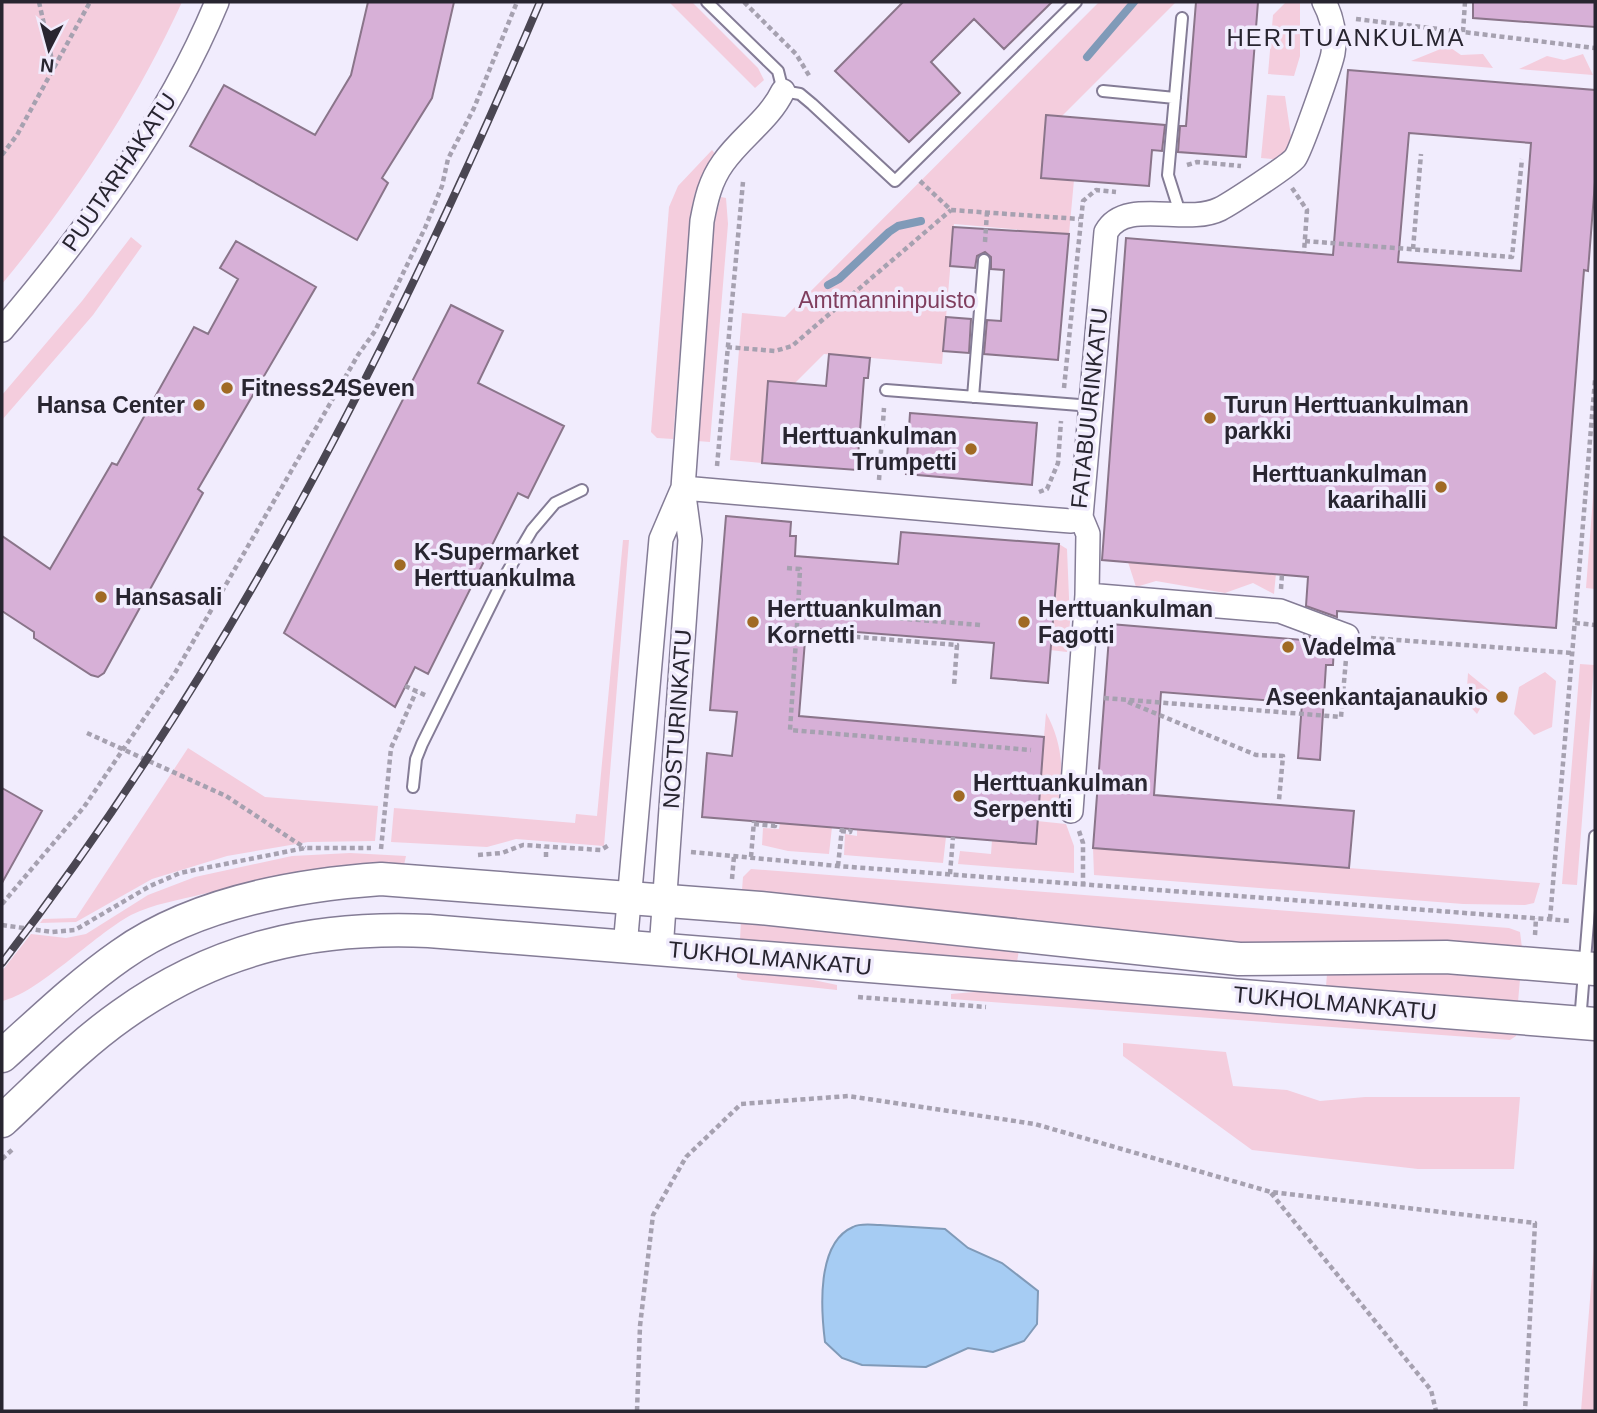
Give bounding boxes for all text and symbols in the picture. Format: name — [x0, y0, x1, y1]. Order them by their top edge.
north arrow — [14, 14, 84, 84]
district label: HERTTUANKULMA — [1227, 24, 1465, 51]
text: N — [39, 54, 55, 77]
street label: PUUTARHAKATU — [57, 88, 181, 256]
park label: Amtmanninpuisto — [798, 287, 976, 313]
street label: FATABUURINKATU — [1066, 306, 1112, 510]
place label: Fitness24Seven — [241, 375, 415, 401]
marker: Fitness24Seven — [219, 380, 235, 396]
place label: Hansa Center — [37, 392, 185, 418]
place label: Turun Herttuankulman parkki — [1224, 392, 1469, 444]
marker: Hansa Center — [191, 397, 207, 413]
marker: Turun Herttuankulman parkki — [1202, 410, 1218, 426]
place label: Herttuankulman Trumpetti — [782, 423, 957, 475]
marker: Herttuankulman Trumpetti — [963, 441, 979, 457]
place label: Herttuankulman kaarihalli — [1252, 461, 1427, 513]
marker: Herttuankulman kaarihalli — [1433, 479, 1449, 495]
place label: K-Supermarket Herttuankulma — [414, 539, 579, 591]
marker: K-Supermarket Herttuankulma — [392, 557, 408, 573]
place label: Hansasali — [115, 584, 222, 610]
marker: Hansasali — [93, 589, 109, 605]
place label: Herttuankulman Kornetti — [767, 596, 942, 648]
place label: Herttuankulman Fagotti — [1038, 596, 1213, 648]
marker: Herttuankulman Kornetti — [745, 614, 761, 630]
marker: Herttuankulman Fagotti — [1016, 614, 1032, 630]
street label: NOSTURINKATU — [658, 628, 696, 810]
place label: Vadelma — [1302, 634, 1396, 660]
marker: Vadelma — [1280, 639, 1296, 655]
place label: Aseenkantajanaukio — [1266, 684, 1488, 710]
marker: Aseenkantajanaukio — [1494, 689, 1510, 705]
place label: Herttuankulman Serpentti — [973, 770, 1148, 822]
marker: Herttuankulman Serpentti — [951, 788, 967, 804]
street label: TUKHOLMANKATU — [667, 936, 873, 980]
street label: TUKHOLMANKATU — [1232, 981, 1438, 1025]

